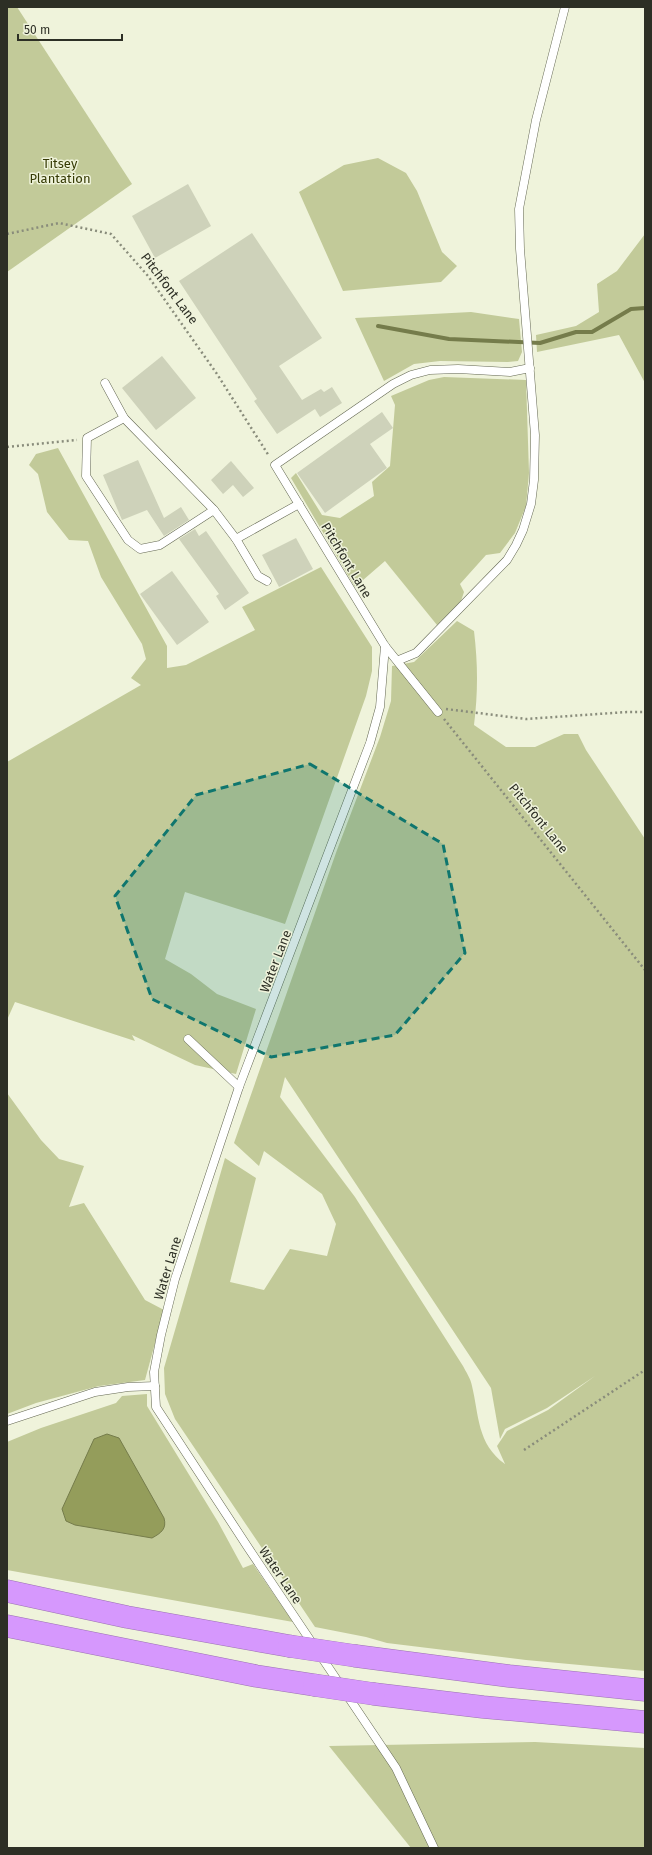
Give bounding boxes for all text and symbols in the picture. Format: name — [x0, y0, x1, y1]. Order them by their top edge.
scale bar — [18, 16, 122, 42]
text: 50 m — [24, 23, 50, 37]
park label: Titsey Plantation — [29, 156, 91, 186]
street label: Pitchfont Lane — [138, 250, 201, 327]
street label: Pitchfont Lane — [318, 520, 375, 601]
street label: Pitchfont Lane — [506, 780, 571, 856]
street label: Water Lane — [257, 928, 294, 994]
street label: Water Lane — [151, 1235, 184, 1302]
street label: Water Lane — [256, 1544, 305, 1607]

